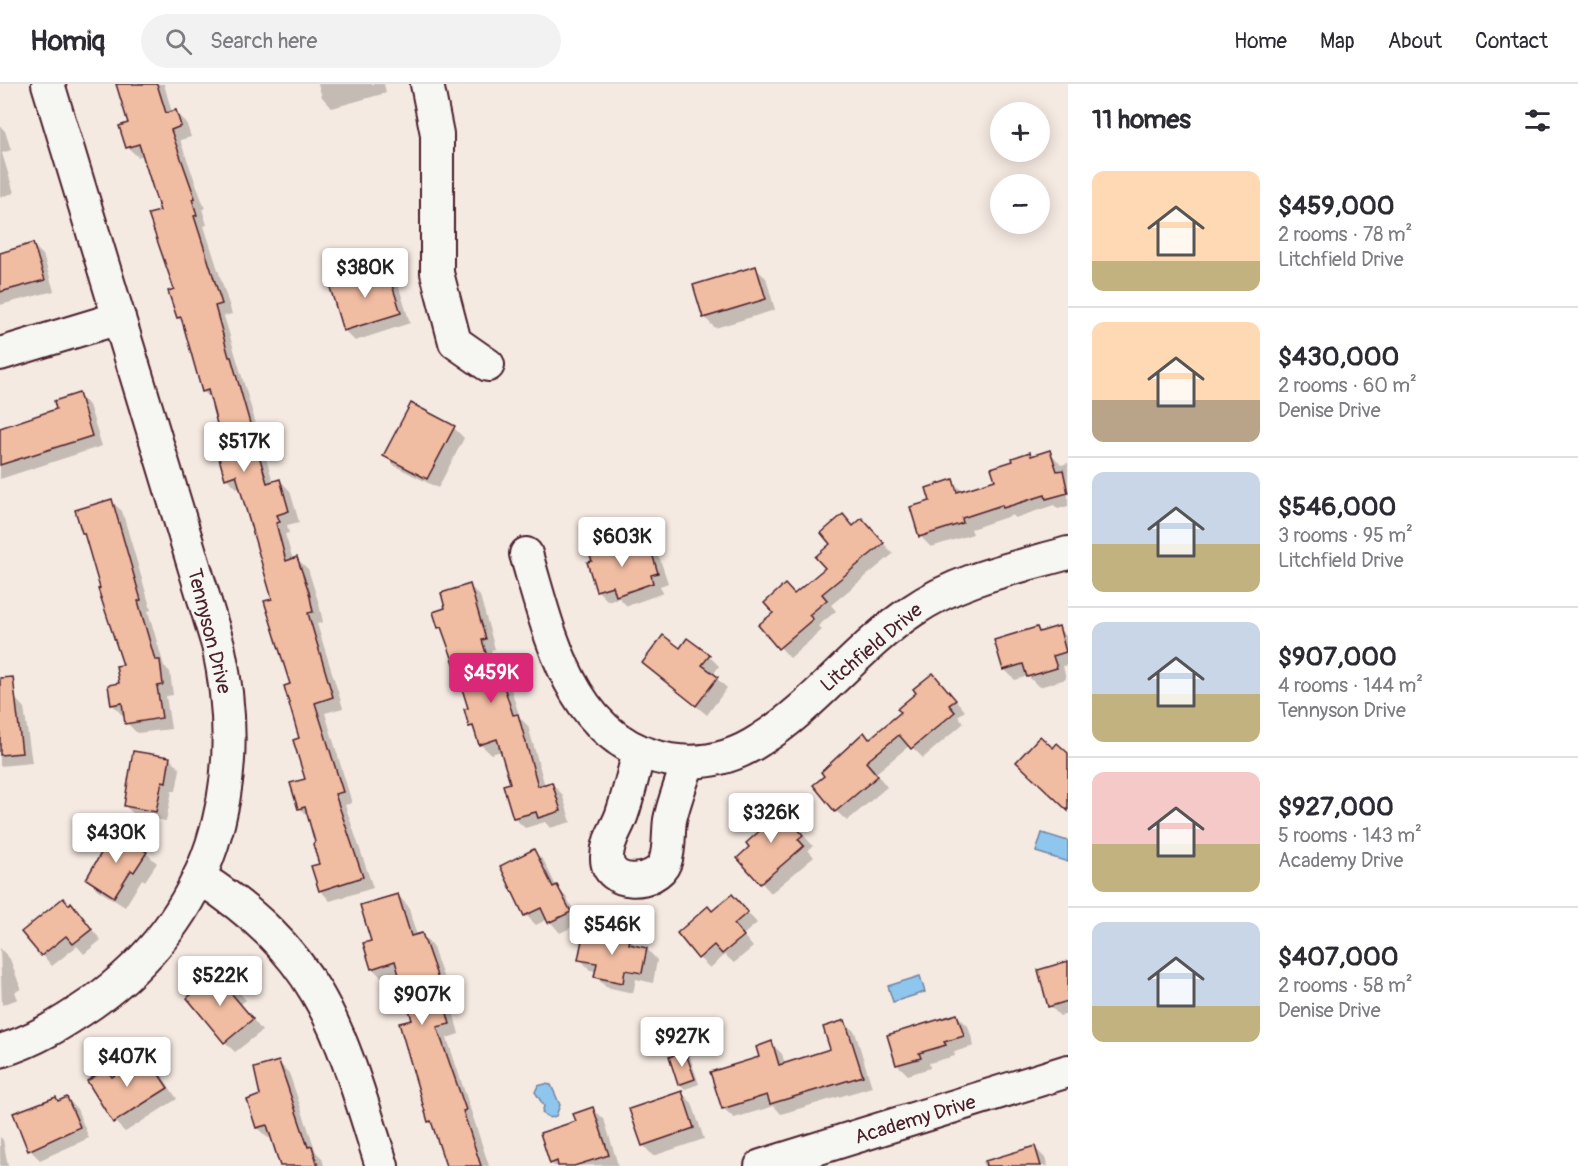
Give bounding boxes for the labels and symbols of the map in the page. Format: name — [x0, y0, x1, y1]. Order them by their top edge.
pin: $380K — [323, 248, 407, 299]
pin: $517K — [202, 422, 286, 473]
pin: $603K — [580, 517, 664, 568]
street label: Tennyson Drive — [182, 566, 237, 696]
street label: Litchfield Drive — [815, 597, 928, 697]
pin: $459K — [449, 653, 533, 704]
pin: $326K — [729, 793, 813, 844]
pin: $430K — [74, 813, 158, 864]
pin: $546K — [570, 905, 654, 956]
pin: $522K — [178, 956, 262, 1007]
pin: $907K — [380, 975, 464, 1026]
pin: $927K — [640, 1017, 724, 1068]
pin: $407K — [85, 1037, 169, 1088]
street label: Academy Drive — [852, 1089, 979, 1150]

